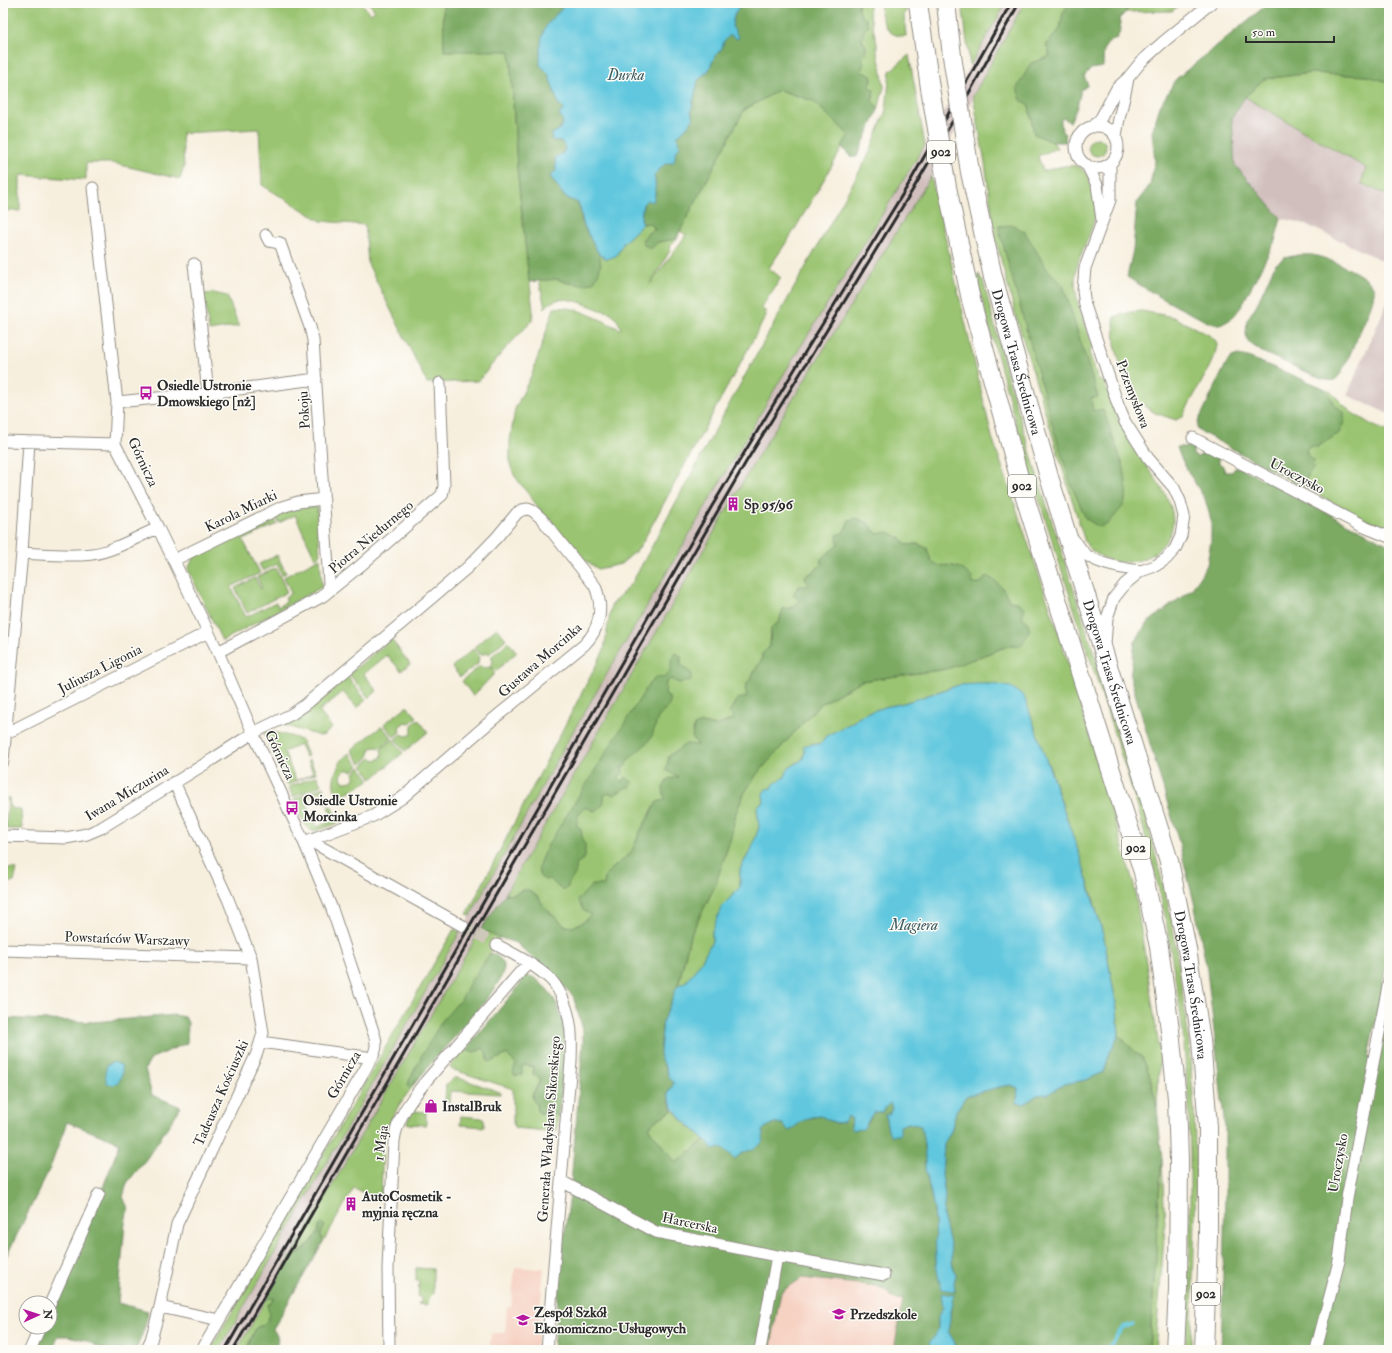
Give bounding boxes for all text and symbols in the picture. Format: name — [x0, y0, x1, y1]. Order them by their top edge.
scale bar — [1246, 18, 1334, 44]
text: 50 m — [1252, 25, 1276, 40]
water label: Durka — [607, 66, 644, 85]
road number: 902 — [927, 141, 955, 163]
street label: Drogowa Trasa Średnicowa — [988, 287, 1045, 437]
street label: Przemysłowa — [1111, 357, 1154, 431]
place label: Osiedle Ustronie Dmowskiego [nż] — [157, 377, 256, 411]
bus stop icon: Osiedle Ustronie Dmowskiego [nż] — [138, 385, 154, 401]
street label: Pokoju — [294, 390, 314, 430]
street label: Górnicza — [124, 434, 162, 490]
street label: Uroczysko — [1266, 454, 1328, 499]
road number: 902 — [1008, 475, 1036, 497]
street label: Karola Miarki — [202, 486, 280, 536]
building icon: Sp 95/96 — [725, 496, 741, 512]
place label: Sp 95/96 — [744, 496, 794, 514]
street label: Piotra Niedurnego — [325, 497, 417, 577]
street label: Drogowa Trasa Średnicowa — [1079, 597, 1141, 747]
street label: Gustawa Morcinka — [495, 619, 586, 701]
street label: Juliusza Ligonia — [54, 641, 145, 698]
street label: Górnicza — [261, 727, 299, 783]
street label: Iwana Miczurina — [82, 761, 172, 825]
place label: Osiedle Ustronie Morcinka — [302, 792, 397, 825]
bus stop icon: Osiedle Ustronie Morcinka — [284, 800, 300, 816]
road number: 902 — [1122, 837, 1150, 859]
street label: Drogowa Trasa Średnicowa — [1171, 909, 1211, 1060]
water label: Magiera — [889, 916, 938, 935]
street label: Powstańców Warszawy — [64, 928, 191, 951]
street label: Generała Władysława Sikorskiego — [534, 1035, 565, 1223]
street label: Tadeusza Kościuszki — [190, 1037, 252, 1149]
street label: Górnicza — [323, 1048, 365, 1102]
shop icon: InstalBruk — [423, 1098, 439, 1114]
place label: InstalBruk — [442, 1098, 502, 1115]
street label: 1 Maja — [370, 1124, 392, 1162]
street label: Uroczysko — [1324, 1132, 1353, 1194]
place label: AutoCosmetik - myjnia ręczna — [361, 1188, 452, 1222]
building icon: AutoCosmetik - myjnia ręczna — [343, 1196, 359, 1212]
street label: Harcerska — [661, 1209, 720, 1237]
road number: 902 — [1192, 1283, 1220, 1305]
north arrow — [18, 1295, 58, 1335]
place label: Zespół Szkół Ekonomiczno-Usługowych — [534, 1304, 687, 1338]
school or university icon: Przedszkole — [831, 1306, 847, 1322]
place label: Przedszkole — [850, 1306, 917, 1323]
text: N — [41, 1308, 54, 1321]
school or university icon: Zespół Szkół Ekonomiczno-Usługowych — [515, 1312, 531, 1328]

